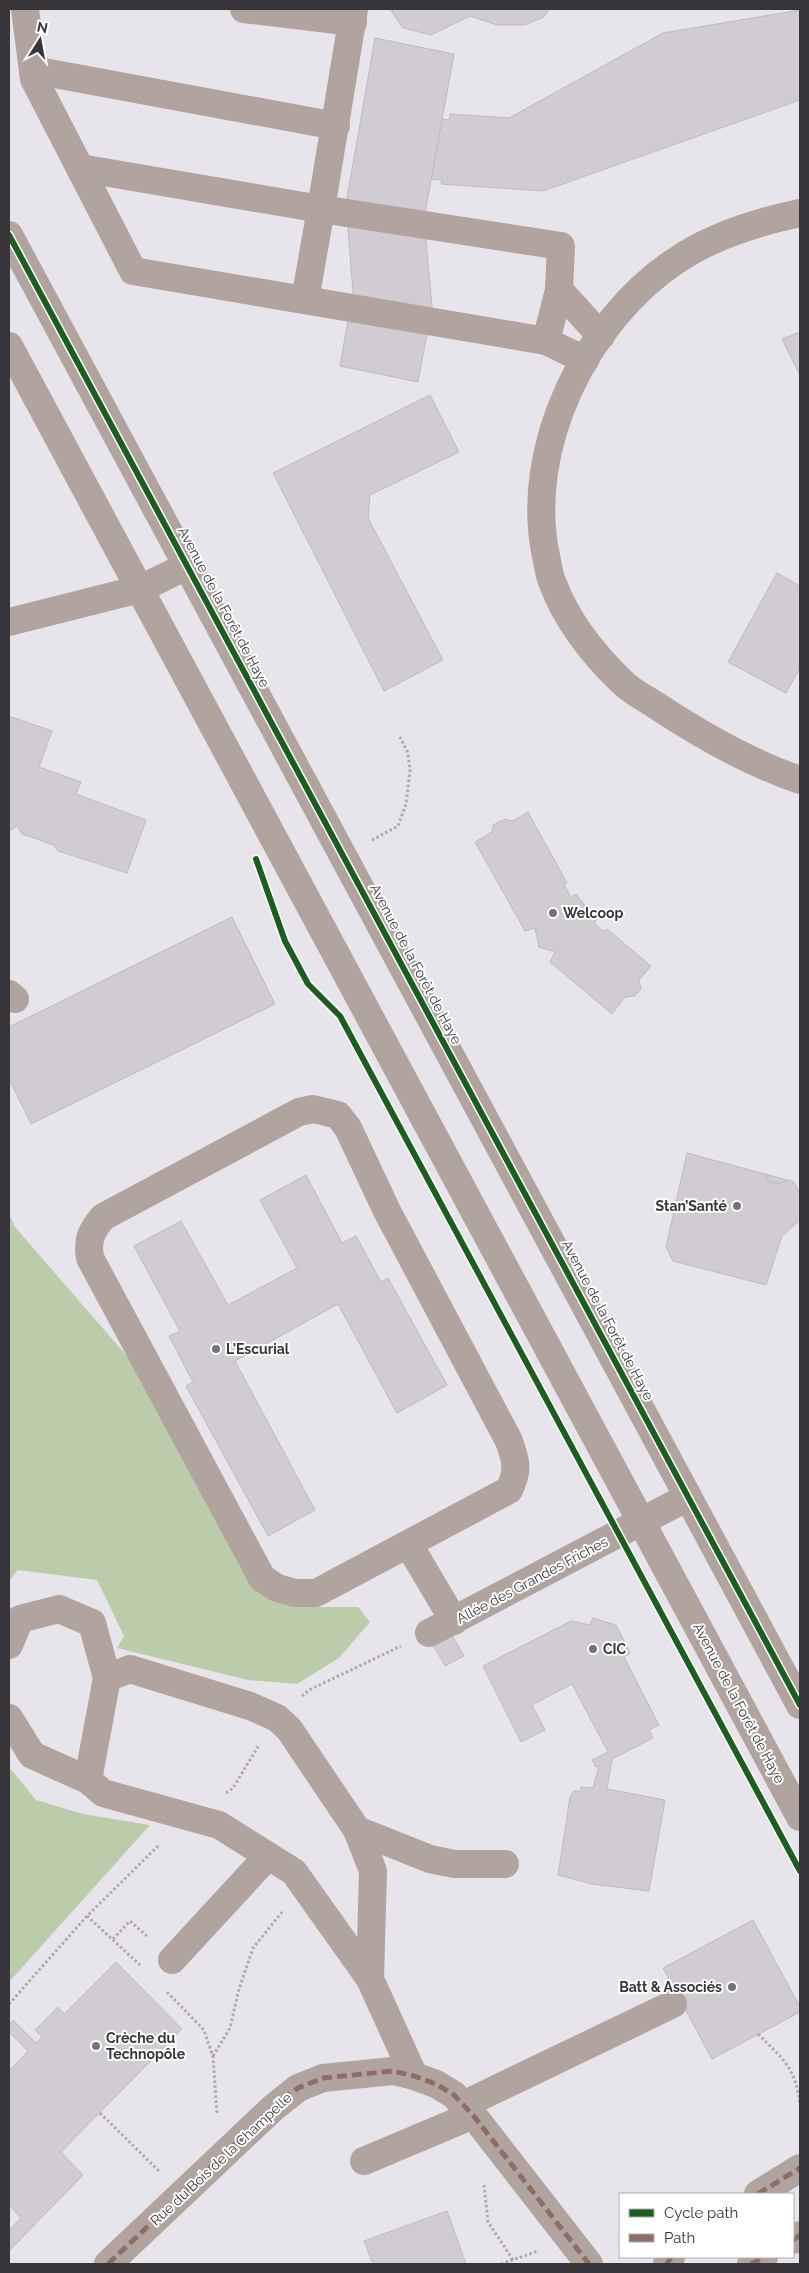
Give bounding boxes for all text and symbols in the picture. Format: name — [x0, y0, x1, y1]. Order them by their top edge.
north arrow — [15, 15, 65, 65]
text: N — [36, 18, 49, 36]
street label: Avenue de la Forêt de Haye — [175, 524, 273, 690]
street label: Avenue de la Forêt de Haye — [367, 881, 465, 1047]
place label: Welcoop — [563, 905, 623, 921]
marker: Welcoop — [547, 907, 559, 919]
place label: Stan’Santé — [656, 1198, 728, 1214]
marker: Stan’Santé — [731, 1200, 743, 1212]
street label: Avenue de la Forêt de Haye — [559, 1237, 657, 1403]
place label: L'Escurial — [226, 1341, 290, 1357]
marker: L'Escurial — [210, 1343, 222, 1355]
street label: Allée des Grandes Friches — [454, 1533, 610, 1627]
street label: Avenue de la Forêt de Haye — [690, 1620, 788, 1786]
place label: CIC — [603, 1641, 627, 1657]
marker: CIC — [587, 1643, 599, 1655]
place label: Batt & Associés — [619, 1979, 722, 1995]
marker: Batt & Associés — [726, 1981, 738, 1993]
place label: Crèche du Technopôle — [106, 2030, 186, 2062]
marker: Crèche du Technopôle — [90, 2040, 102, 2052]
street label: Rue du Bois de la Champelle — [147, 2089, 295, 2229]
legend — [619, 2193, 794, 2258]
text: Cycle path — [664, 2204, 738, 2222]
text: Path — [664, 2229, 695, 2247]

